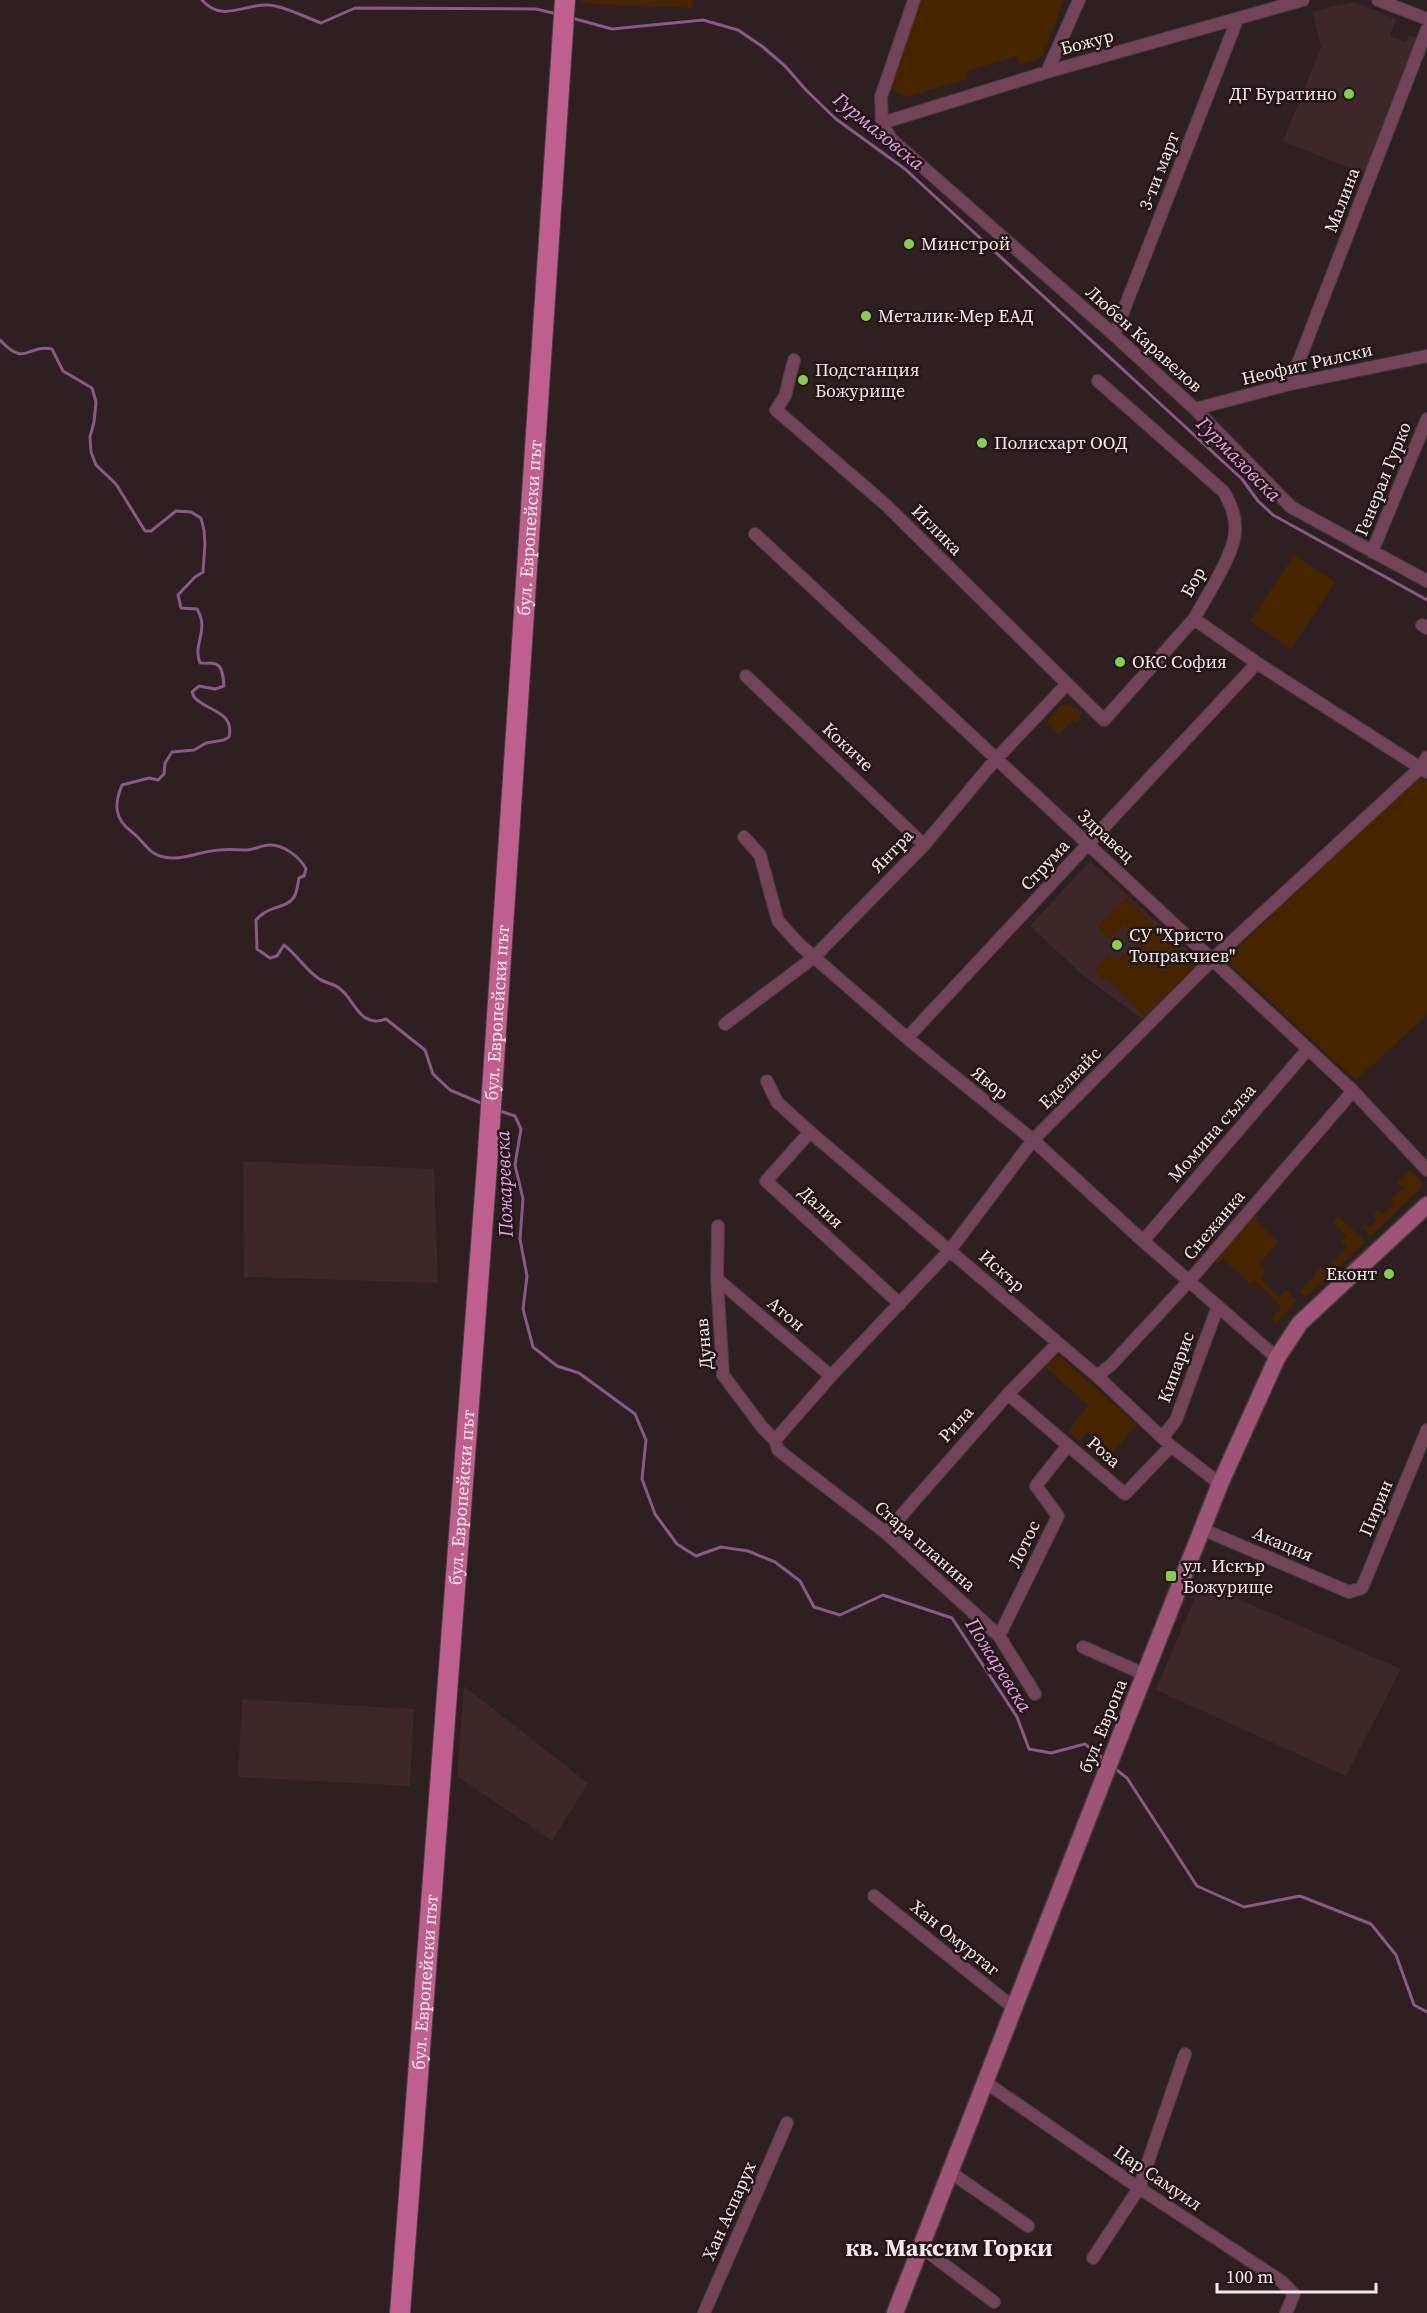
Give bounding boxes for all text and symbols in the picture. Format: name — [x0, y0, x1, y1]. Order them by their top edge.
street label: Божур — [1058, 22, 1116, 61]
place label: ДГ Буратино — [1229, 81, 1337, 106]
water label: Гурмазовска — [827, 85, 931, 177]
marker: ДГ Буратино — [1342, 87, 1356, 101]
street label: 3-ти март — [1132, 128, 1185, 214]
street label: Малина — [1318, 163, 1366, 236]
place label: Минстрой — [921, 231, 1010, 256]
marker: Минстрой — [902, 237, 916, 251]
street label: Любен Каравелов — [1081, 279, 1208, 398]
place label: Металик-Мер ЕАД — [878, 303, 1034, 328]
marker: Металик-Мер ЕАД — [859, 309, 873, 323]
street label: Неофит Рилски — [1239, 336, 1375, 391]
place label: Подстанция Божурище — [815, 357, 919, 403]
marker: Подстанция Божурище — [796, 373, 810, 387]
water label: Гурмазовска — [1190, 410, 1288, 508]
street label: Генерал Гурко — [1348, 418, 1417, 540]
place label: Полисхарт ООД — [994, 430, 1128, 455]
marker: Полисхарт ООД — [975, 436, 989, 450]
street label: бул. Европейски път — [511, 439, 548, 616]
street label: Иглика — [906, 499, 969, 561]
street label: Бор — [1174, 562, 1211, 602]
place label: ОКС София — [1132, 649, 1227, 674]
marker: ОКС София — [1113, 655, 1127, 669]
street label: Кокиче — [817, 716, 879, 777]
street label: Здравец — [1073, 803, 1140, 868]
street label: Янтра — [865, 823, 919, 878]
street label: Струма — [1014, 833, 1076, 896]
place label: СУ "Христо Топракчиев" — [1129, 922, 1235, 968]
street label: бул. Европейски път — [478, 924, 515, 1101]
marker: СУ "Христо Топракчиев" — [1110, 938, 1124, 952]
street label: Еделвайс — [1033, 1041, 1107, 1114]
street label: Явор — [966, 1060, 1014, 1105]
street label: Момина сълза — [1162, 1078, 1262, 1187]
water label: Пожаревска — [488, 1130, 520, 1239]
street label: Далия — [794, 1179, 849, 1234]
street label: Снежанка — [1177, 1184, 1251, 1265]
street label: Искър — [974, 1244, 1031, 1298]
place label: Еконт — [1326, 1261, 1377, 1286]
marker: Еконт — [1382, 1267, 1396, 1281]
street label: Атон — [762, 1290, 811, 1337]
street label: Дунав — [689, 1317, 718, 1371]
street label: Кипарис — [1151, 1328, 1200, 1406]
street label: Рила — [932, 1399, 979, 1447]
street label: бул. Европейски път — [442, 1408, 481, 1586]
street label: Роза — [1082, 1430, 1127, 1474]
street label: Пирин — [1353, 1476, 1399, 1540]
street label: Стара планина — [869, 1495, 982, 1597]
street label: Лотос — [1001, 1516, 1046, 1572]
street label: Акация — [1249, 1520, 1317, 1567]
place label: ул. Искър Божурище — [1183, 1553, 1273, 1599]
marker: ул. Искър Божурище — [1164, 1569, 1178, 1583]
water label: Пожаревска — [958, 1611, 1039, 1718]
street label: бул. Европа — [1072, 1674, 1133, 1776]
street label: бул. Европейски път — [405, 1893, 444, 2071]
street label: Хан Омуртаг — [905, 1894, 1005, 1981]
street label: Цар Самуил — [1109, 2139, 1207, 2216]
street label: Хан Аспарух — [696, 2157, 762, 2264]
district label: кв. Максим Горки — [845, 2231, 1053, 2264]
scale bar — [1217, 2256, 1376, 2294]
text: 100 m — [1226, 2264, 1273, 2289]

